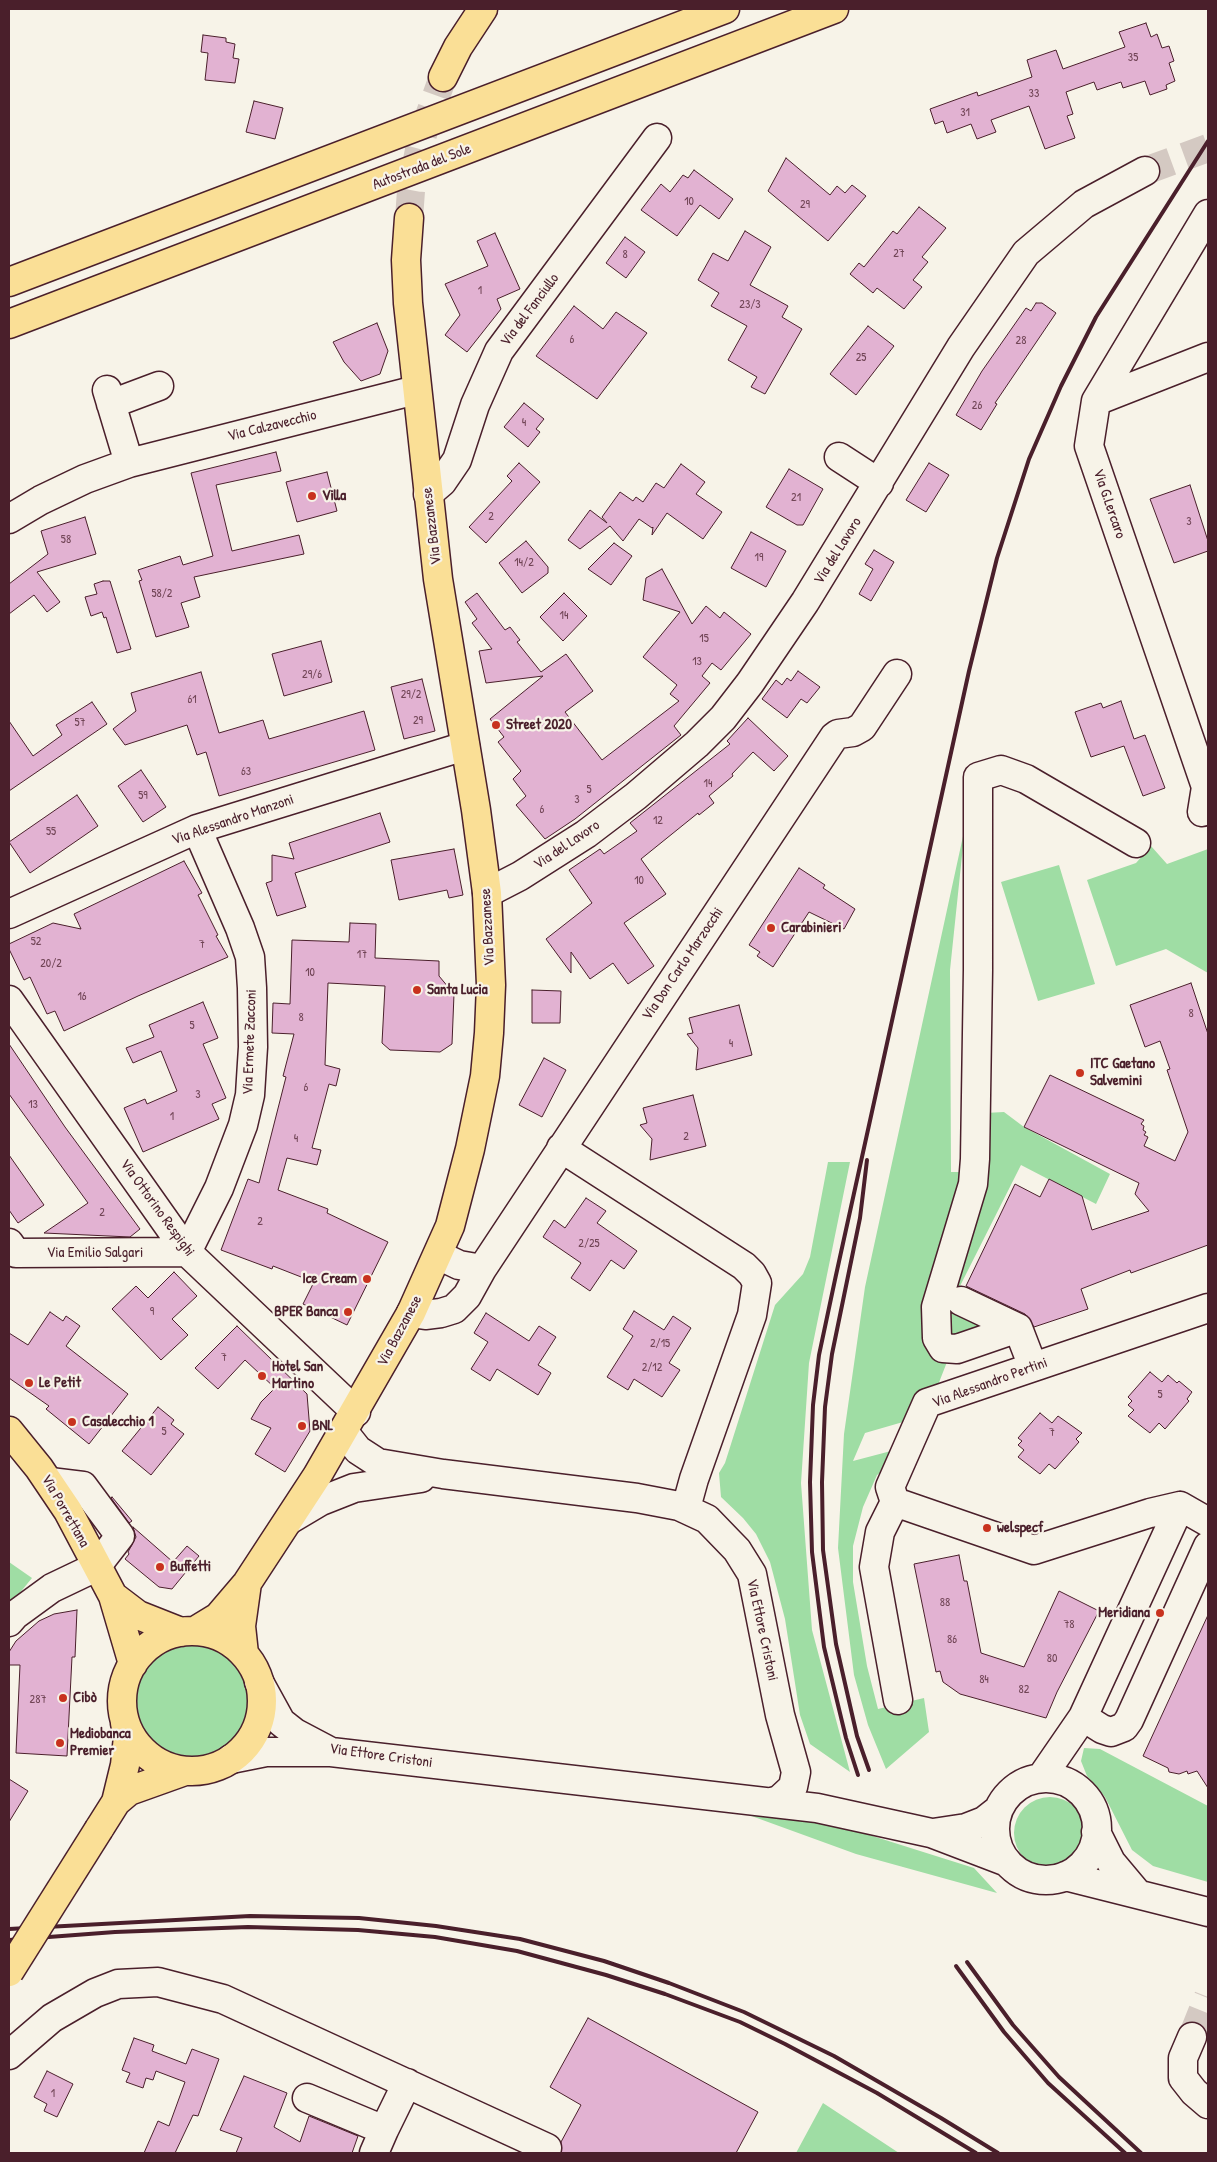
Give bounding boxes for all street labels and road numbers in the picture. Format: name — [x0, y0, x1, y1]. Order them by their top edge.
street label: Autostrada del Sole — [370, 140, 474, 194]
street label: Via del Fanciullo — [497, 270, 563, 350]
street label: Via Calzavecchio — [226, 406, 318, 446]
street label: Via G.Lercaro — [1089, 467, 1129, 541]
street label: Via Bazzanese — [418, 486, 446, 566]
street label: Via del Lavoro — [810, 514, 866, 588]
street label: Via Alessandro Manzoni — [170, 791, 296, 849]
street label: Via del Lavoro — [531, 816, 603, 874]
street label: Via Bazzanese — [477, 888, 499, 966]
street label: Via Don Carlo Marzocchi — [639, 904, 727, 1024]
street label: Via Ermete Zacconi — [239, 989, 261, 1095]
street label: Via Ottorino Respighi — [116, 1156, 198, 1260]
street label: Via Emilio Salgari — [47, 1244, 143, 1262]
street label: Via Bazzanese — [374, 1292, 426, 1370]
street label: Via Alessandro Pertini — [930, 1354, 1050, 1412]
street label: Via Porrettana — [37, 1472, 93, 1550]
street label: Via Ettore Cristoni — [742, 1577, 782, 1683]
street label: Via Ettore Cristoni — [328, 1740, 434, 1772]

